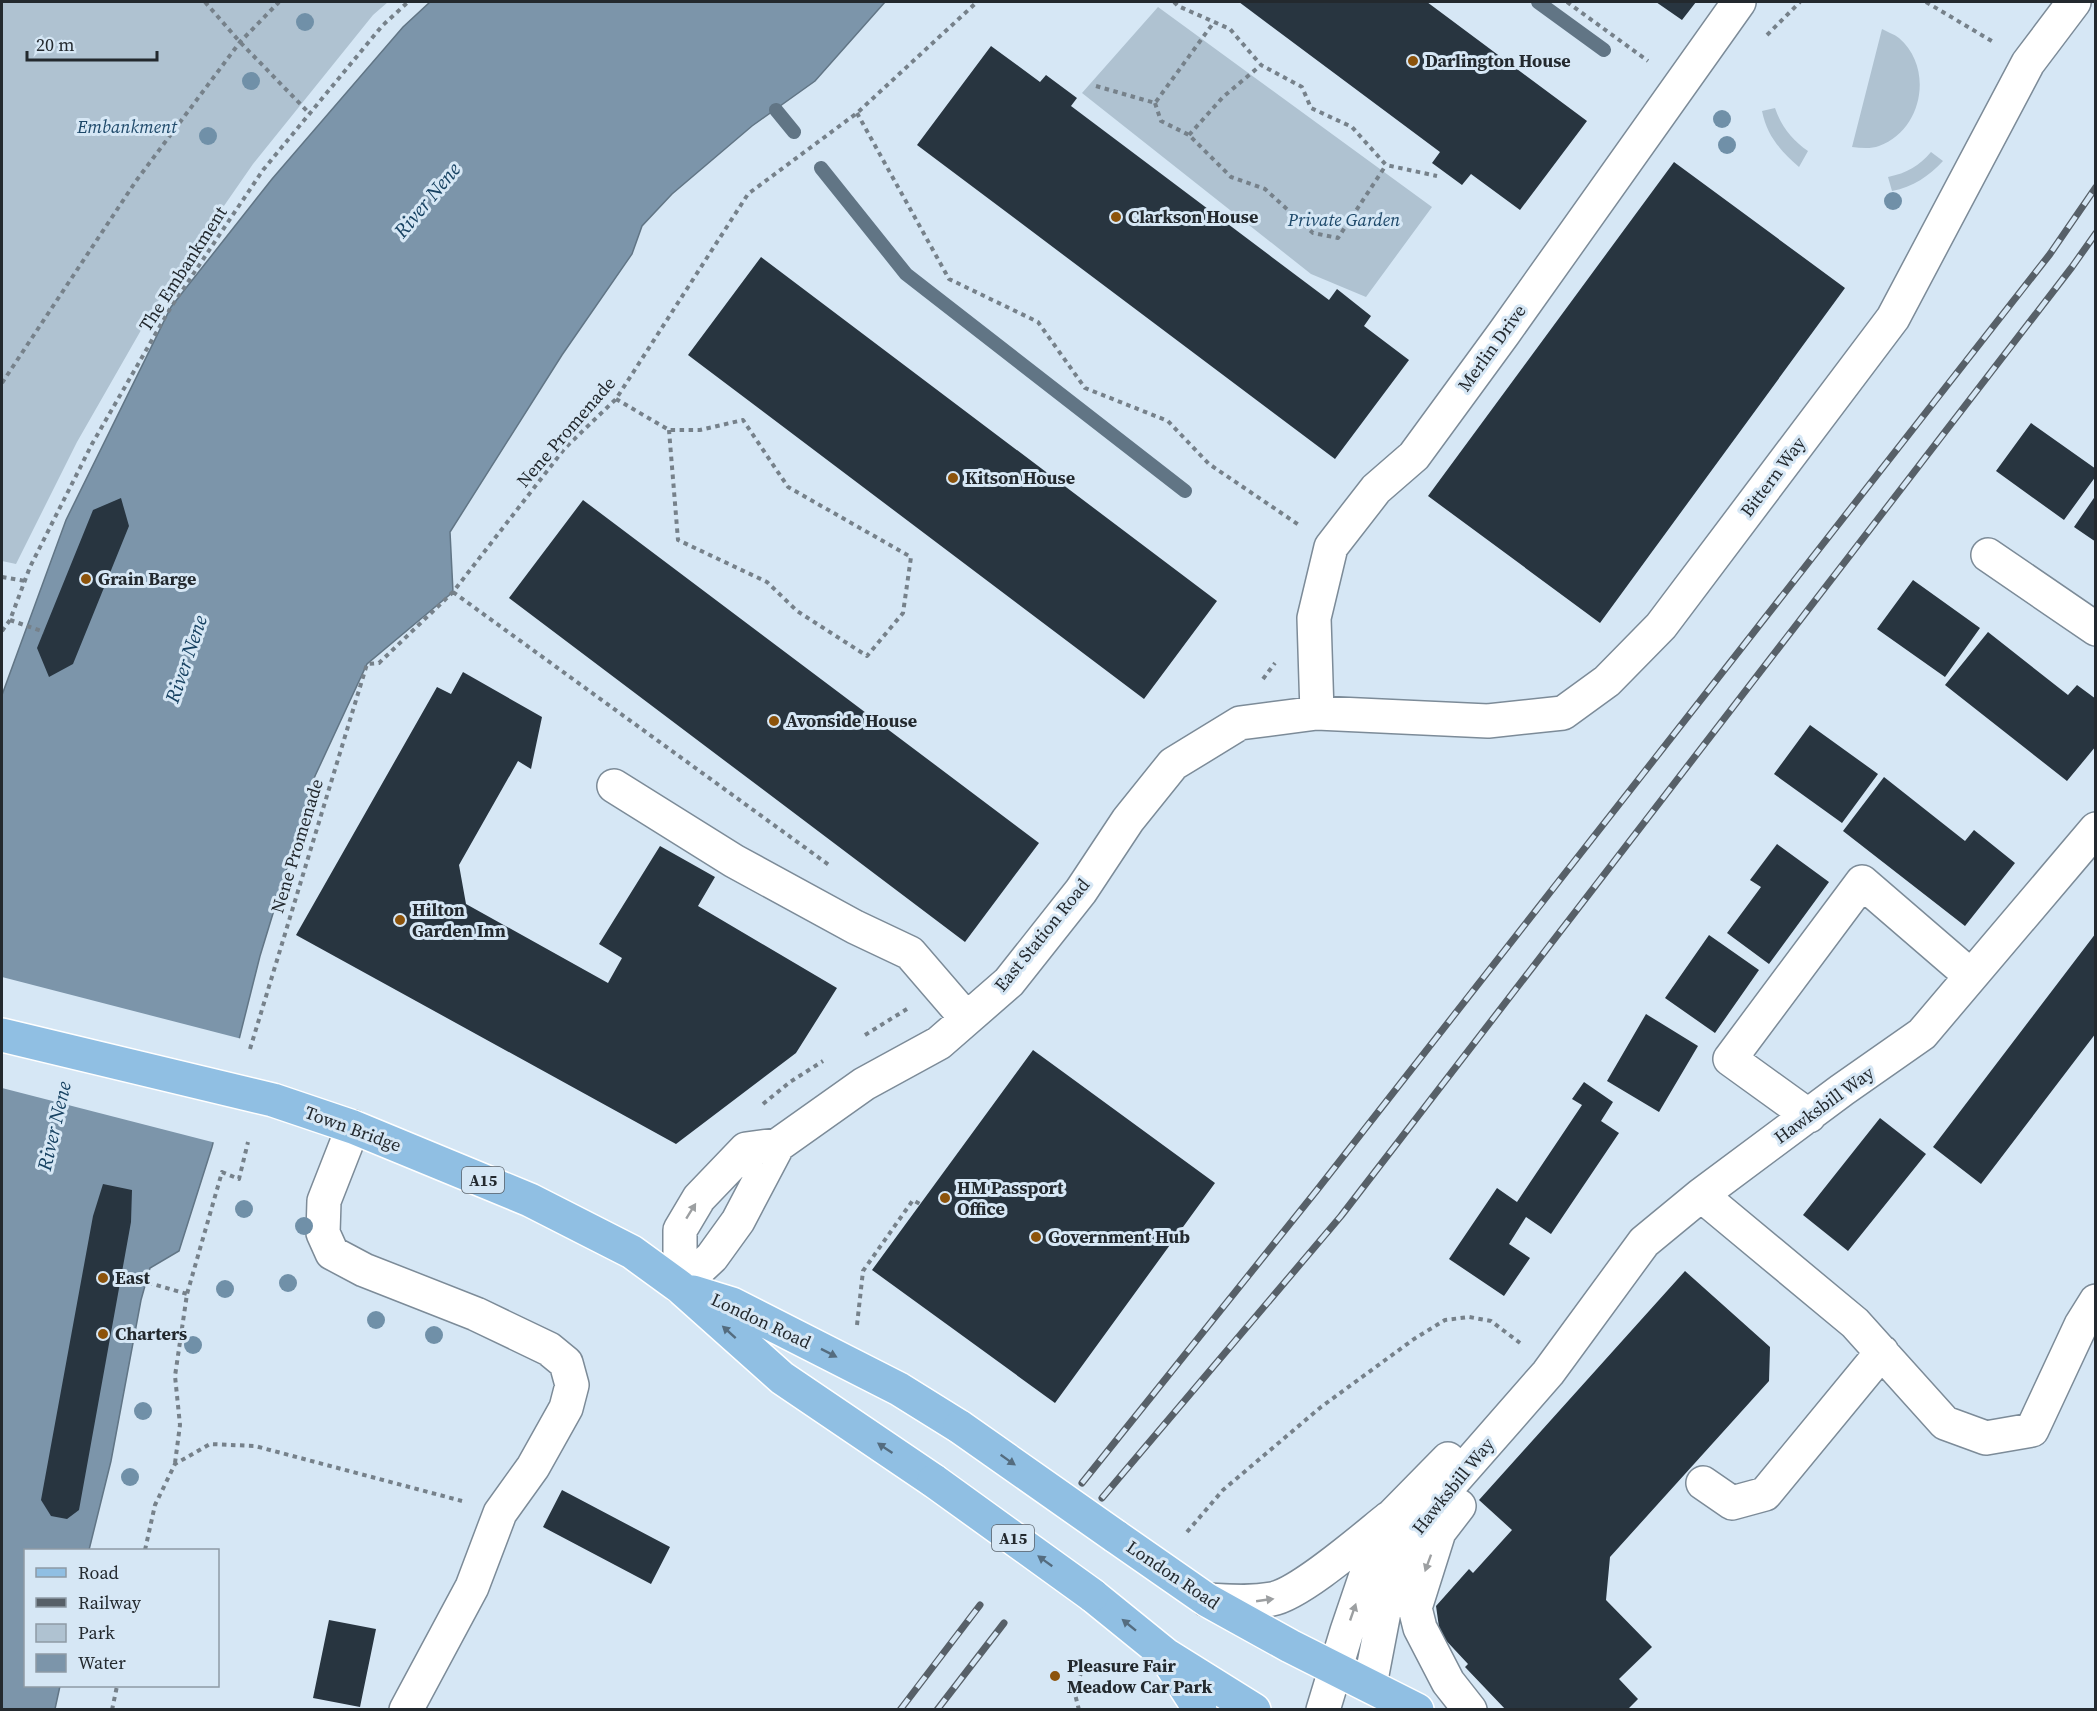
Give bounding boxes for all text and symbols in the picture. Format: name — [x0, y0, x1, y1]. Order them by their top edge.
scale bar — [27, 24, 158, 62]
text: 20 m — [36, 32, 74, 57]
place label: Darlington House — [1425, 48, 1571, 73]
marker: Darlington House — [1406, 54, 1420, 68]
park label: Embankment — [76, 114, 178, 139]
water label: River Nene — [386, 156, 467, 245]
street label: The Embankment — [133, 201, 232, 336]
place label: Clarkson House — [1128, 204, 1258, 229]
park label: Private Garden — [1287, 207, 1400, 232]
marker: Clarkson House — [1109, 210, 1123, 224]
street label: Merlin Drive — [1452, 299, 1532, 396]
street label: Nene Promenade — [511, 371, 621, 492]
street label: Bittern Way — [1734, 431, 1811, 522]
place label: Kitson House — [965, 465, 1075, 490]
marker: Kitson House — [946, 471, 960, 485]
place label: Grain Barge — [98, 566, 196, 591]
marker: Grain Barge — [79, 572, 93, 586]
water label: River Nene — [158, 612, 214, 707]
place label: Avonside House — [786, 708, 917, 733]
marker: Avonside House — [767, 714, 781, 728]
street label: Nene Promenade — [264, 776, 329, 916]
street label: East Station Road — [988, 873, 1095, 997]
place label: Hilton Garden Inn — [412, 897, 506, 943]
marker: Hilton Garden Inn — [393, 913, 407, 927]
street label: Hawksbill Way — [1769, 1059, 1879, 1149]
water label: River Nene — [30, 1079, 78, 1174]
street label: Town Bridge — [301, 1100, 405, 1158]
road number: A15 — [462, 1167, 504, 1193]
place label: HM Passport Office — [957, 1175, 1064, 1221]
marker: HM Passport Office — [938, 1191, 952, 1205]
one-way arrow — [686, 1203, 697, 1219]
place label: Government Hub — [1048, 1224, 1190, 1249]
marker: Government Hub — [1029, 1230, 1043, 1244]
place label: East — [115, 1265, 150, 1290]
marker: East — [96, 1271, 110, 1285]
street label: London Road — [707, 1287, 815, 1355]
place label: Charters — [115, 1321, 187, 1346]
one-way arrow — [722, 1326, 737, 1339]
marker: Charters — [96, 1327, 110, 1341]
one-way arrow — [821, 1349, 838, 1358]
street label: Hawksbill Way — [1406, 1431, 1500, 1539]
one-way arrow — [878, 1442, 894, 1454]
one-way arrow — [999, 1454, 1015, 1466]
road number: A15 — [992, 1525, 1034, 1551]
street label: London Road — [1122, 1534, 1225, 1615]
legend — [24, 1549, 219, 1687]
one-way arrow — [1423, 1554, 1433, 1572]
one-way arrow — [1037, 1555, 1053, 1567]
text: Road — [78, 1560, 119, 1585]
text: Railway — [78, 1590, 142, 1615]
one-way arrow — [1256, 1595, 1275, 1604]
one-way arrow — [1349, 1603, 1359, 1621]
one-way arrow — [1121, 1619, 1137, 1632]
text: Park — [78, 1620, 115, 1645]
text: Water — [78, 1650, 126, 1675]
place label: Pleasure Fair Meadow Car Park — [1067, 1653, 1212, 1699]
marker: Pleasure Fair Meadow Car Park — [1048, 1669, 1062, 1683]

